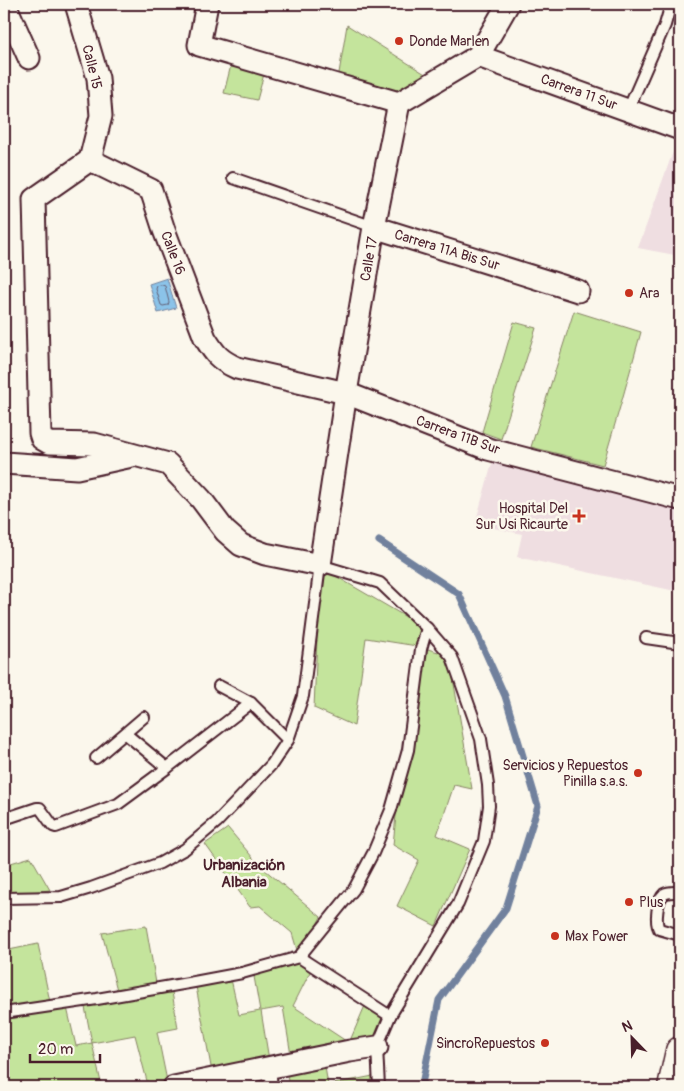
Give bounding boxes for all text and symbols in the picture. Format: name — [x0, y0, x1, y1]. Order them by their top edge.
place label: Donde Marlen — [409, 33, 490, 50]
marker: Donde Marlen — [393, 35, 405, 47]
street label: Calle 15 — [78, 43, 106, 91]
street label: Carrera 11 Sur — [538, 70, 620, 114]
street label: Carrera 11A Bis Sur — [392, 226, 502, 274]
street label: Calle 16 — [157, 229, 189, 277]
street label: Calle 17 — [357, 235, 381, 282]
place label: Ara — [639, 285, 660, 302]
marker: Ara — [623, 287, 635, 299]
street label: Carrera 11B Sur — [414, 412, 502, 458]
place label: Hospital Del Sur Usi Ricaurte — [475, 500, 568, 533]
marker: Hospital Del Sur Usi Ricaurte — [572, 509, 586, 523]
place label: Servicios y Repuestos Pinilla s.a.s. — [502, 757, 629, 790]
marker: Servicios y Repuestos Pinilla s.a.s. — [632, 767, 644, 779]
district label: Urbanización Albania — [203, 856, 286, 892]
place label: Plus — [639, 894, 664, 911]
marker: Plus — [623, 896, 635, 908]
place label: Max Power — [565, 928, 628, 945]
marker: Max Power — [549, 930, 561, 942]
north arrow — [606, 1014, 656, 1064]
text: N — [619, 1017, 635, 1036]
scale bar — [30, 1031, 100, 1063]
place label: SincroRepuestos — [436, 1035, 536, 1052]
marker: SincroRepuestos — [539, 1037, 551, 1049]
text: 20 m — [38, 1040, 73, 1059]

